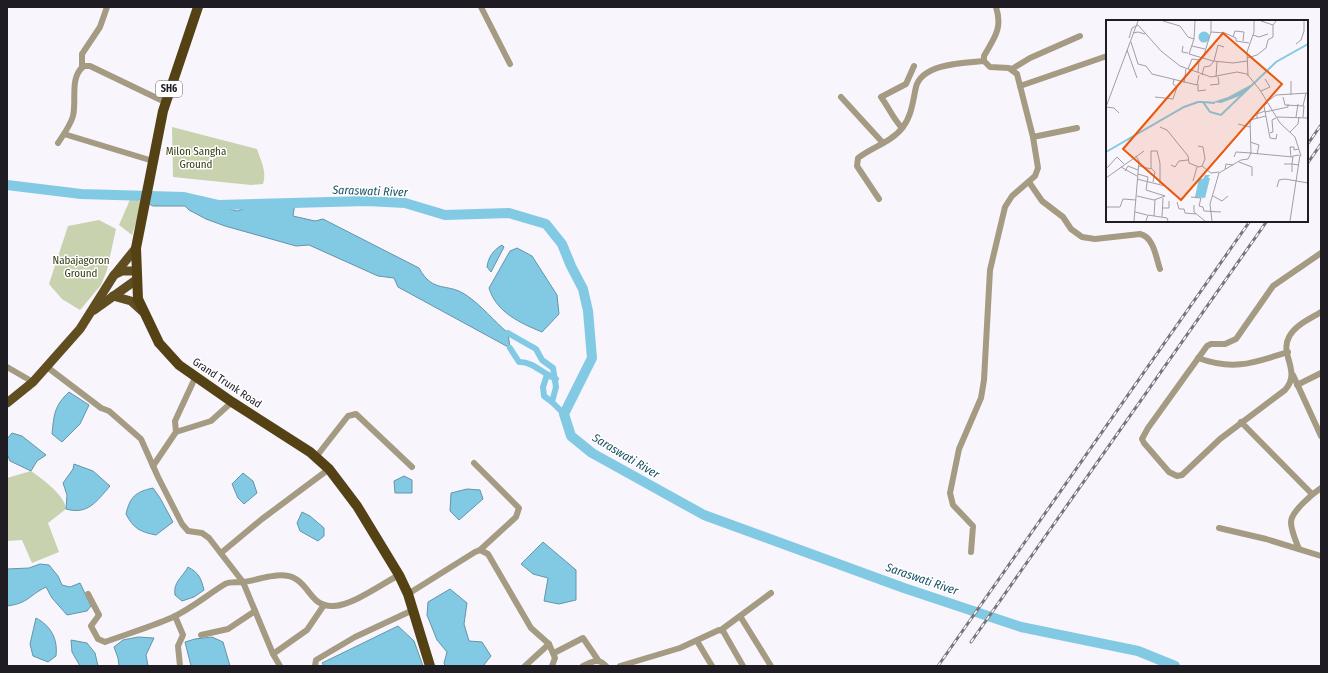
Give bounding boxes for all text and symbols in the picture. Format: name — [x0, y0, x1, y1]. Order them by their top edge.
inset map — [1106, 20, 1308, 222]
road number: SH6 — [156, 81, 182, 97]
park label: Milon Sangha Ground — [166, 145, 226, 171]
water label: Saraswati River — [331, 183, 409, 199]
park label: Nabajagoron Ground — [52, 254, 110, 280]
street label: Grand Trunk Road — [190, 355, 264, 411]
water label: Saraswati River — [589, 430, 663, 482]
water label: Saraswati River — [883, 560, 961, 598]

